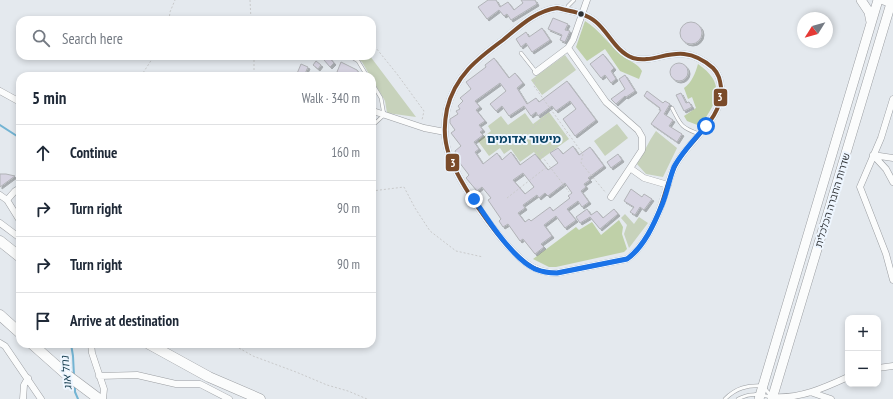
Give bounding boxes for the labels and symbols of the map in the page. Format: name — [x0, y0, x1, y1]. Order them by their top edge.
unlabelled marker — [576, 9, 586, 19]
north arrow — [797, 12, 833, 48]
line badge: 3 — [713, 88, 728, 107]
text: 3 — [717, 90, 723, 104]
route start — [697, 117, 715, 135]
district label: מישור אדומים — [487, 131, 562, 146]
street label: שדרות החברה הכלכלית — [812, 151, 853, 249]
line badge: 3 — [445, 153, 460, 172]
text: 3 — [450, 156, 456, 170]
route end — [465, 190, 483, 208]
water label: נחל אוג — [57, 355, 75, 391]

